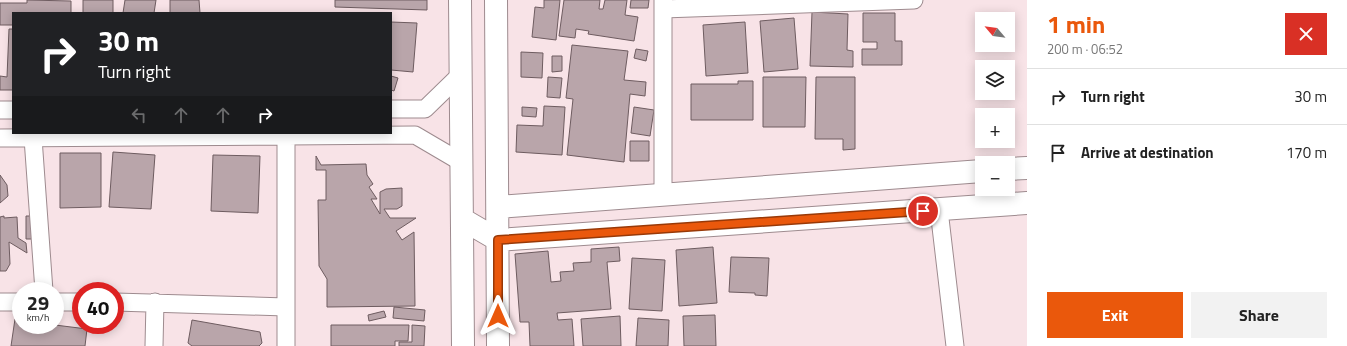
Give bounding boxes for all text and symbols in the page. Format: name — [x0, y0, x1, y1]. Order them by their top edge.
text: 1 min — [1047, 6, 1105, 42]
north arrow — [975, 12, 1015, 52]
map controls — [975, 12, 1015, 196]
button: close — [1285, 13, 1327, 55]
text: 30 m — [98, 19, 159, 62]
icon: right — [32, 28, 84, 80]
text: 200 m · 06:52 — [1047, 39, 1123, 59]
text: Turn right — [98, 58, 171, 85]
button: layers — [975, 60, 1015, 100]
text: Turn right — [1081, 85, 1145, 108]
text: 30 m — [1294, 85, 1327, 108]
icon: right — [1047, 86, 1069, 108]
icon: left — [128, 104, 150, 126]
icon: ahead — [170, 104, 192, 126]
icon: ahead — [212, 104, 234, 126]
icon: right — [254, 104, 276, 126]
button: + — [975, 108, 1015, 148]
text: Arrive at destination — [1081, 141, 1214, 164]
text: 170 m — [1286, 141, 1327, 164]
icon: arrive — [1047, 142, 1069, 164]
button: − — [975, 156, 1015, 196]
pin — [906, 194, 940, 228]
icon: arrive — [912, 200, 934, 222]
speed limit sign: 40 — [72, 282, 124, 334]
text: 29 — [27, 287, 49, 318]
button: Exit — [1047, 292, 1183, 338]
button: Share — [1191, 292, 1327, 338]
position arrow — [477, 295, 519, 337]
text: km/h — [27, 310, 49, 325]

